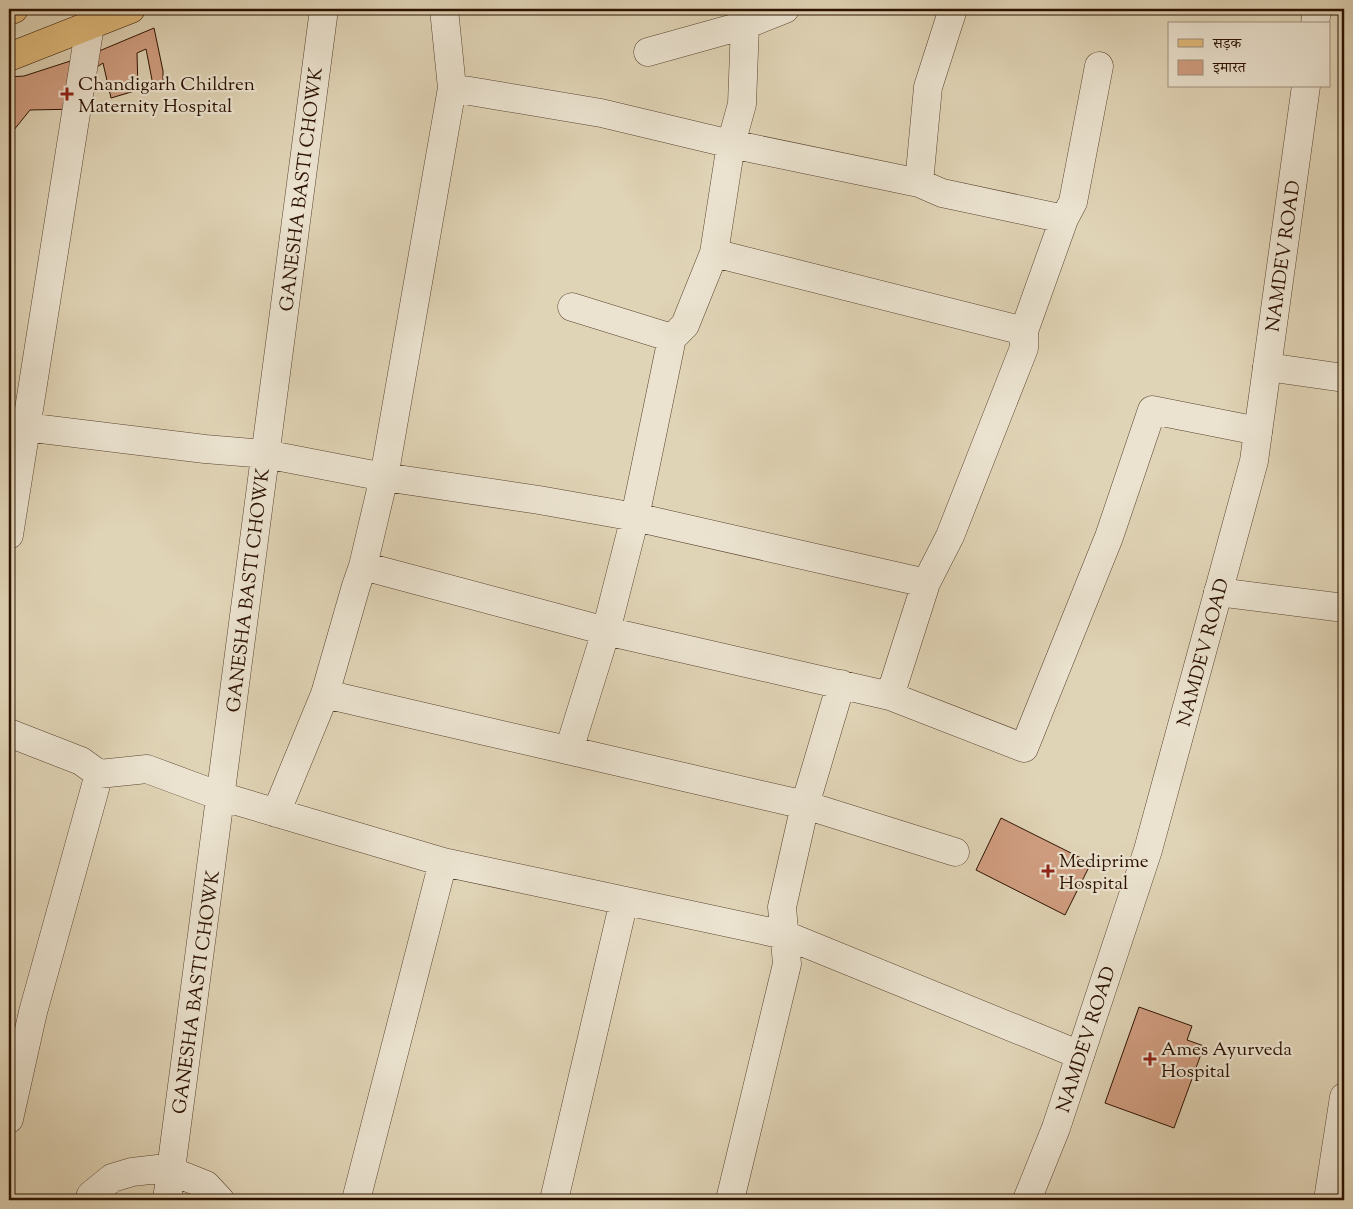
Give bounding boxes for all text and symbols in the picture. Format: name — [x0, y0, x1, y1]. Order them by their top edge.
legend — [1168, 22, 1330, 88]
text: सड़क — [1212, 34, 1242, 55]
text: इमारत — [1212, 58, 1247, 79]
street label: GANESHA BASTI CHOWK — [274, 65, 331, 313]
place label: Chandigarh Children Maternity Hospital — [78, 72, 255, 121]
marker: Chandigarh Children Maternity Hospital — [60, 87, 74, 101]
street label: NAMDEV ROAD — [1260, 179, 1308, 334]
street label: GANESHA BASTI CHOWK — [221, 466, 278, 714]
street label: NAMDEV ROAD — [1172, 575, 1237, 730]
place label: Mediprime Hospital — [1059, 849, 1149, 898]
marker: Mediprime Hospital — [1041, 864, 1055, 878]
street label: GANESHA BASTI CHOWK — [167, 868, 228, 1116]
street label: NAMDEV ROAD — [1051, 963, 1124, 1116]
place label: Ames Ayurveda Hospital — [1161, 1037, 1292, 1086]
marker: Ames Ayurveda Hospital — [1143, 1052, 1157, 1066]

